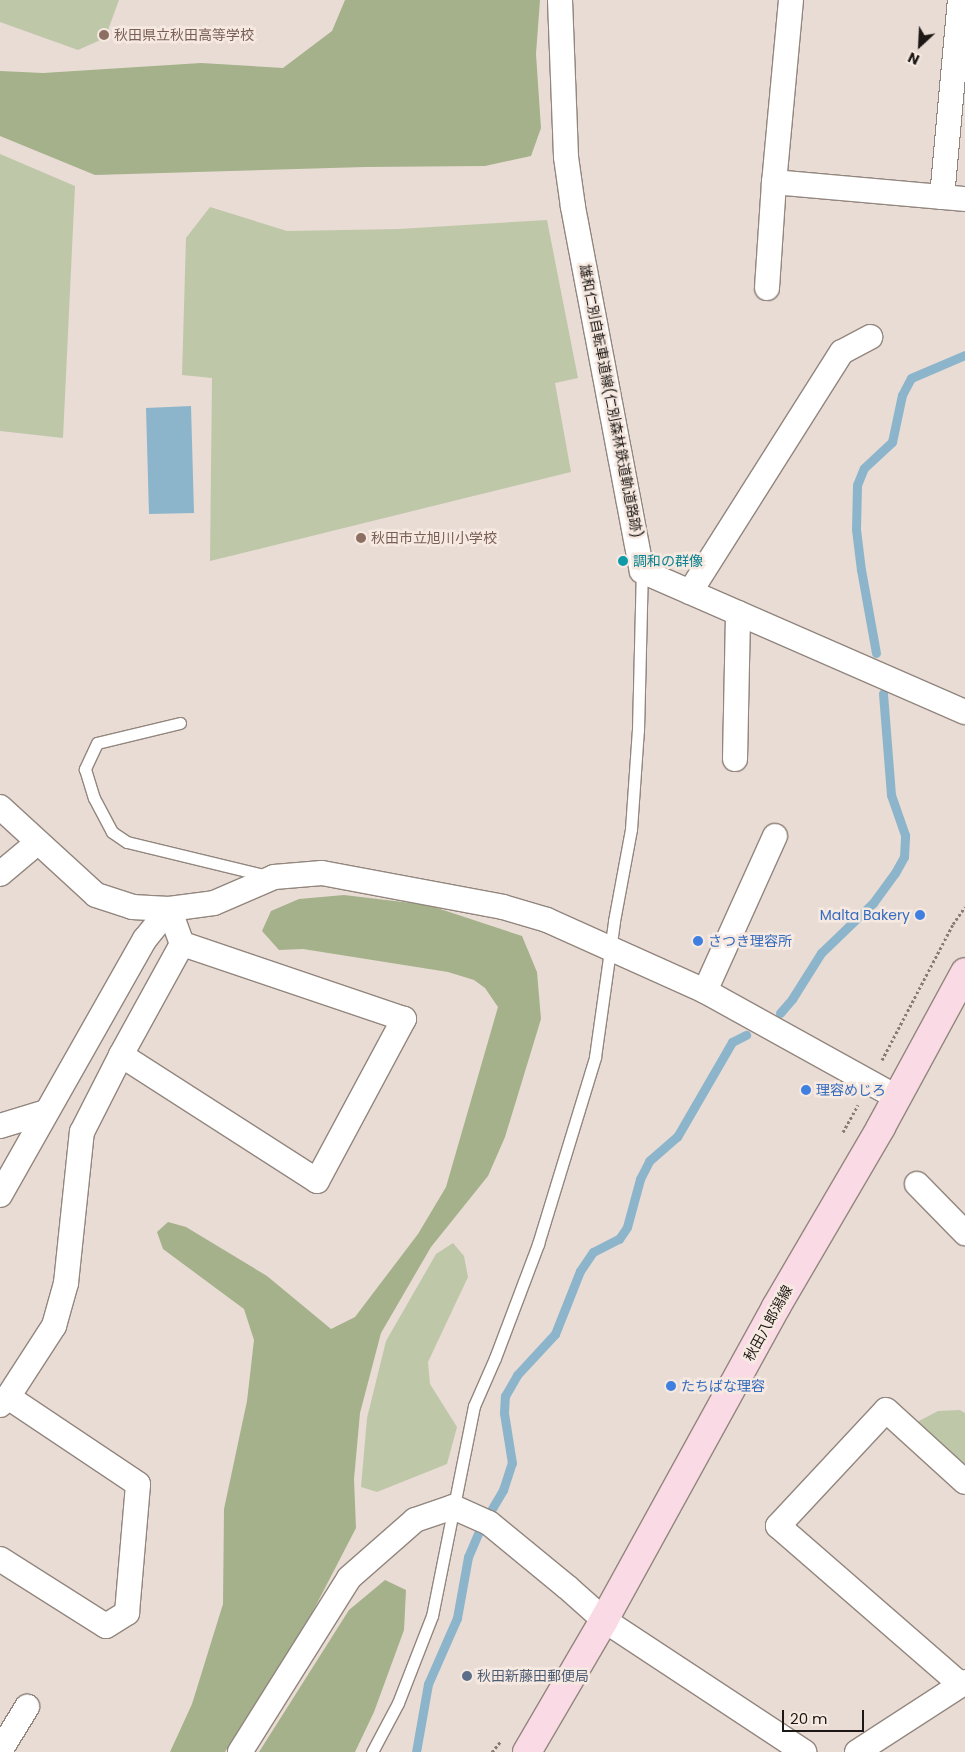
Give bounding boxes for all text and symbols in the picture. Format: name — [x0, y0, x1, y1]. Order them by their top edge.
north arrow — [895, 20, 945, 70]
place label: 秋田県立秋田高等学校 — [114, 27, 254, 43]
marker: 秋田県立秋田高等学校 — [98, 29, 110, 41]
text: N — [905, 47, 923, 70]
street label: 雄和仁別自転車道線(仁別森林鉄道軌道路跡) — [576, 263, 646, 539]
place label: 秋田市立旭川小学校 — [371, 530, 497, 546]
marker: 秋田市立旭川小学校 — [355, 532, 367, 544]
place label: 調和の群像 — [633, 553, 703, 569]
marker: 調和の群像 — [617, 555, 629, 567]
place label: Malta Bakery — [820, 907, 910, 923]
marker: Malta Bakery — [914, 909, 926, 921]
place label: さつき理容所 — [708, 933, 792, 949]
marker: さつき理容所 — [692, 935, 704, 947]
place label: 理容めじろ — [816, 1082, 886, 1098]
marker: 理容めじろ — [800, 1084, 812, 1096]
street label: 秋田八郎潟線 — [740, 1282, 796, 1364]
place label: たちばな理容 — [681, 1378, 765, 1394]
marker: たちばな理容 — [665, 1380, 677, 1392]
place label: 秋田新藤田郵便局 — [477, 1668, 589, 1684]
marker: 秋田新藤田郵便局 — [461, 1670, 473, 1682]
scale bar — [785, 1700, 868, 1732]
text: 20 m — [790, 1708, 828, 1729]

